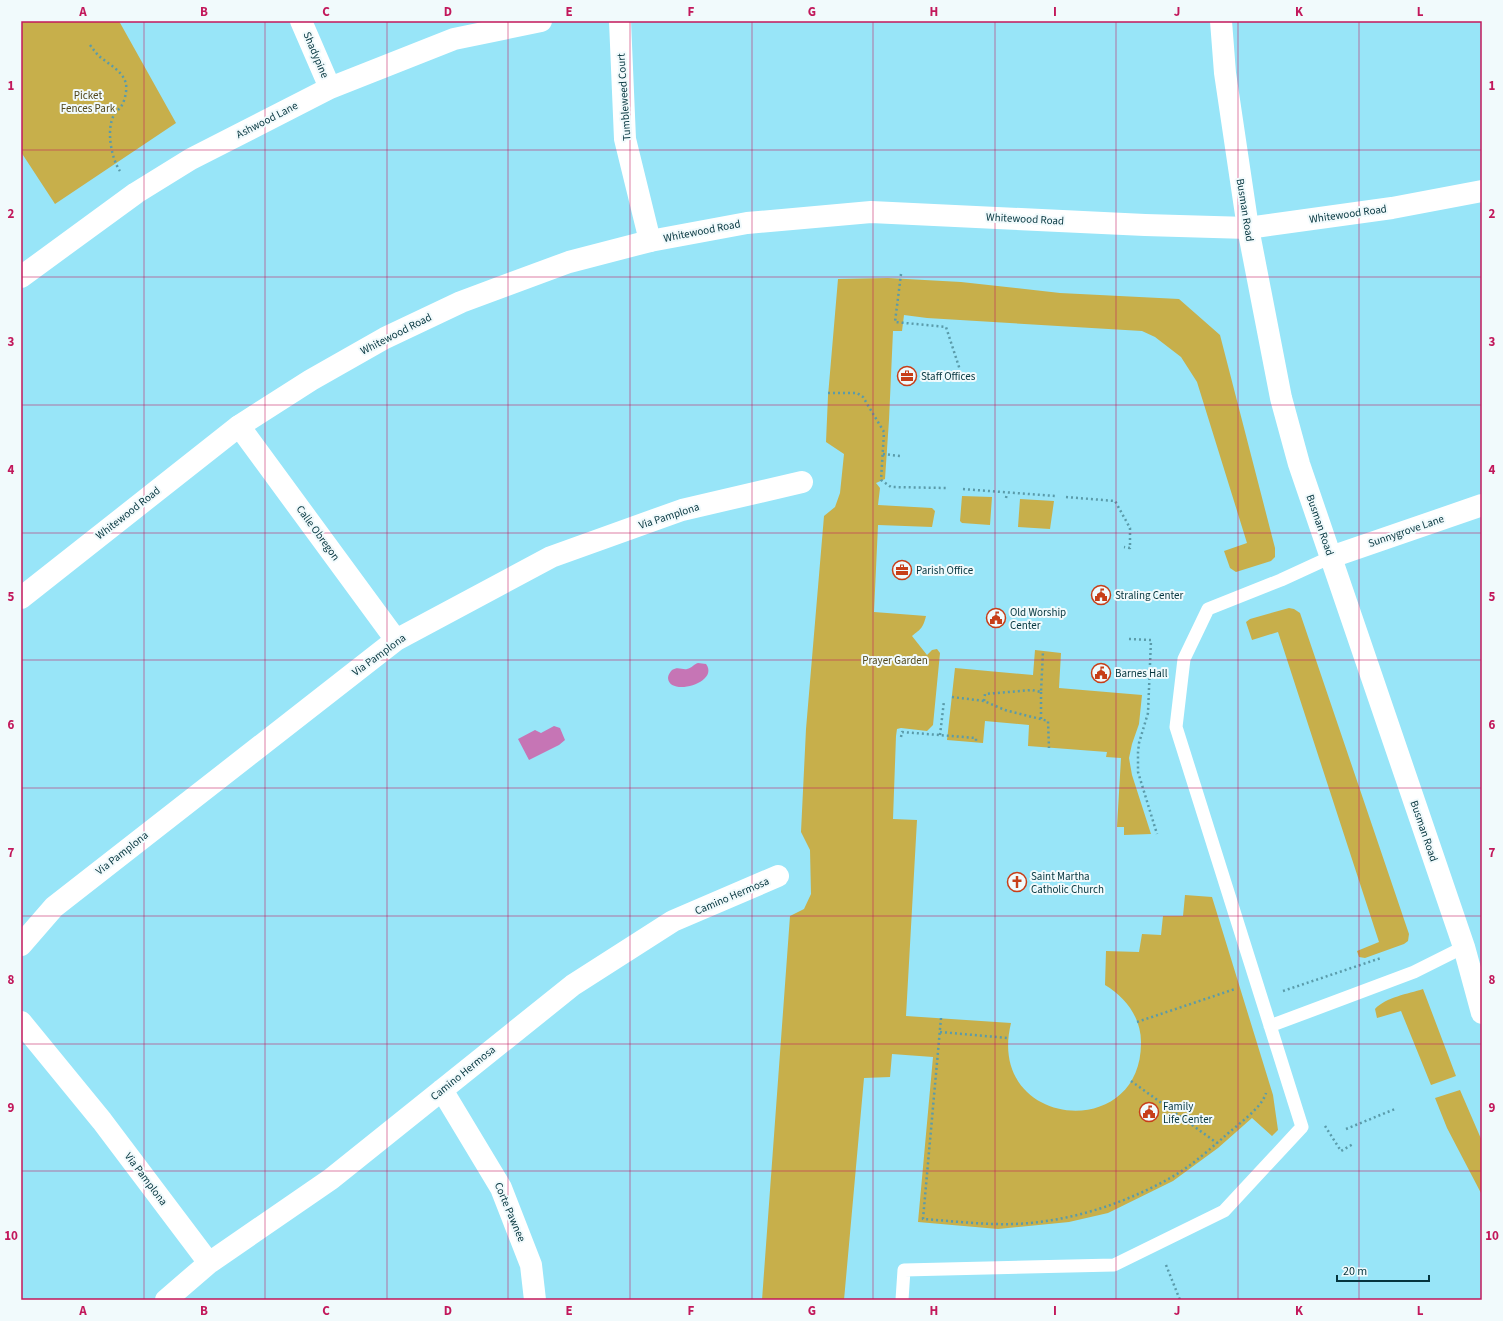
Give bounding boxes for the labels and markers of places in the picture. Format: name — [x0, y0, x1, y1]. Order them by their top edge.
office icon: Staff Offices — [896, 365, 918, 387]
place label: Staff Offices — [921, 369, 976, 384]
office icon: Parish Office — [891, 559, 913, 581]
place label: Parish Office — [916, 563, 974, 578]
public building icon: Straling Center — [1090, 584, 1112, 606]
place label: Straling Center — [1115, 588, 1183, 603]
place label: Old Worship Center — [1010, 605, 1066, 633]
public building icon: Old Worship Center — [985, 607, 1007, 629]
public building icon: Barnes Hall — [1090, 662, 1112, 684]
place label: Barnes Hall — [1115, 666, 1168, 681]
place label: Saint Martha Catholic Church — [1031, 869, 1104, 897]
church icon: Saint Martha Catholic Church — [1006, 871, 1028, 893]
place label: Family Life Center — [1163, 1099, 1213, 1127]
public building icon: Family Life Center — [1138, 1101, 1160, 1123]

